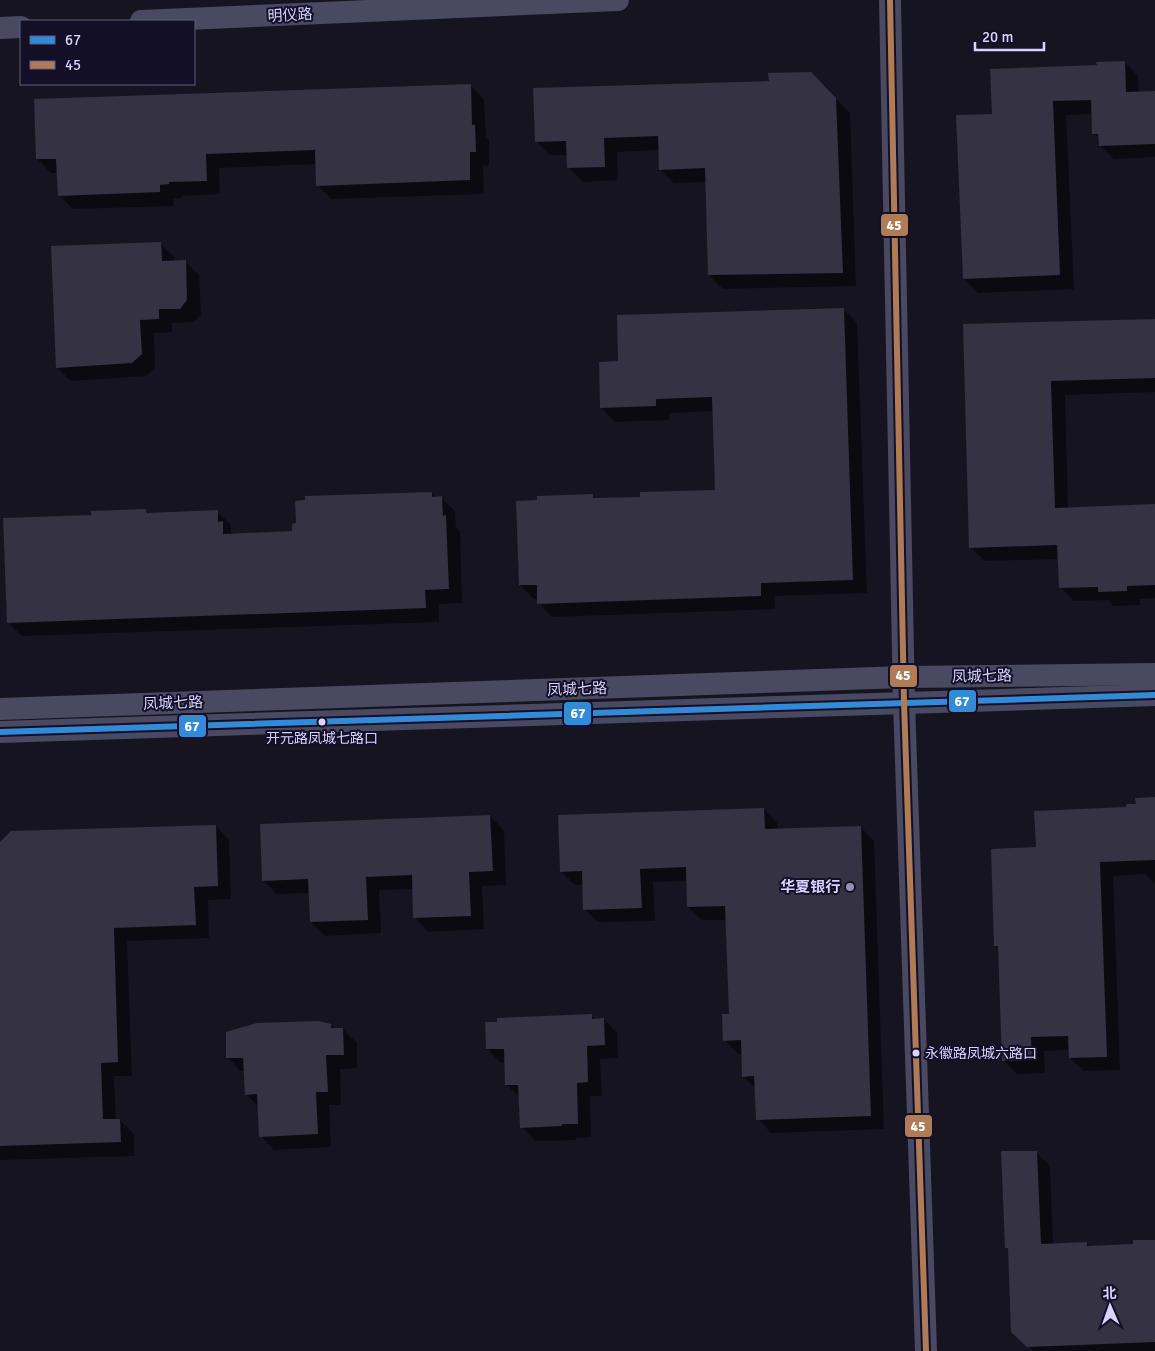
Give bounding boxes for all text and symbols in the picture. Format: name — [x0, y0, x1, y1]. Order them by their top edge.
street label: 明仪路 — [267, 5, 313, 25]
legend — [20, 20, 195, 85]
scale bar — [975, 20, 1044, 52]
text: 20 m — [982, 28, 1013, 46]
text: 67 — [65, 31, 81, 49]
text: 45 — [65, 56, 81, 74]
line badge: 45 — [880, 213, 909, 237]
text: 45 — [886, 217, 902, 234]
line badge: 45 — [889, 664, 918, 688]
street label: 凤城七路 — [952, 666, 1012, 686]
text: 45 — [895, 667, 911, 684]
street label: 凤城七路 — [547, 679, 607, 699]
line badge: 67 — [948, 689, 977, 713]
street label: 凤城七路 — [143, 693, 203, 713]
text: 67 — [954, 693, 970, 710]
line badge: 67 — [563, 701, 592, 726]
text: 67 — [570, 705, 586, 722]
line badge: 67 — [178, 714, 207, 738]
marker: 开元路凤城七路口 — [317, 717, 327, 727]
text: 67 — [184, 718, 200, 735]
place label: 开元路凤城七路口 — [266, 730, 378, 747]
place label: 华夏银行 — [780, 878, 840, 896]
marker: 华夏银行 — [844, 881, 856, 893]
place label: 永徽路凤城六路口 — [925, 1045, 1037, 1062]
marker: 永徽路凤城六路口 — [911, 1048, 921, 1058]
line badge: 45 — [904, 1114, 933, 1138]
text: 45 — [910, 1118, 926, 1135]
north arrow — [1085, 1281, 1135, 1331]
text: 北 — [1102, 1285, 1117, 1302]

